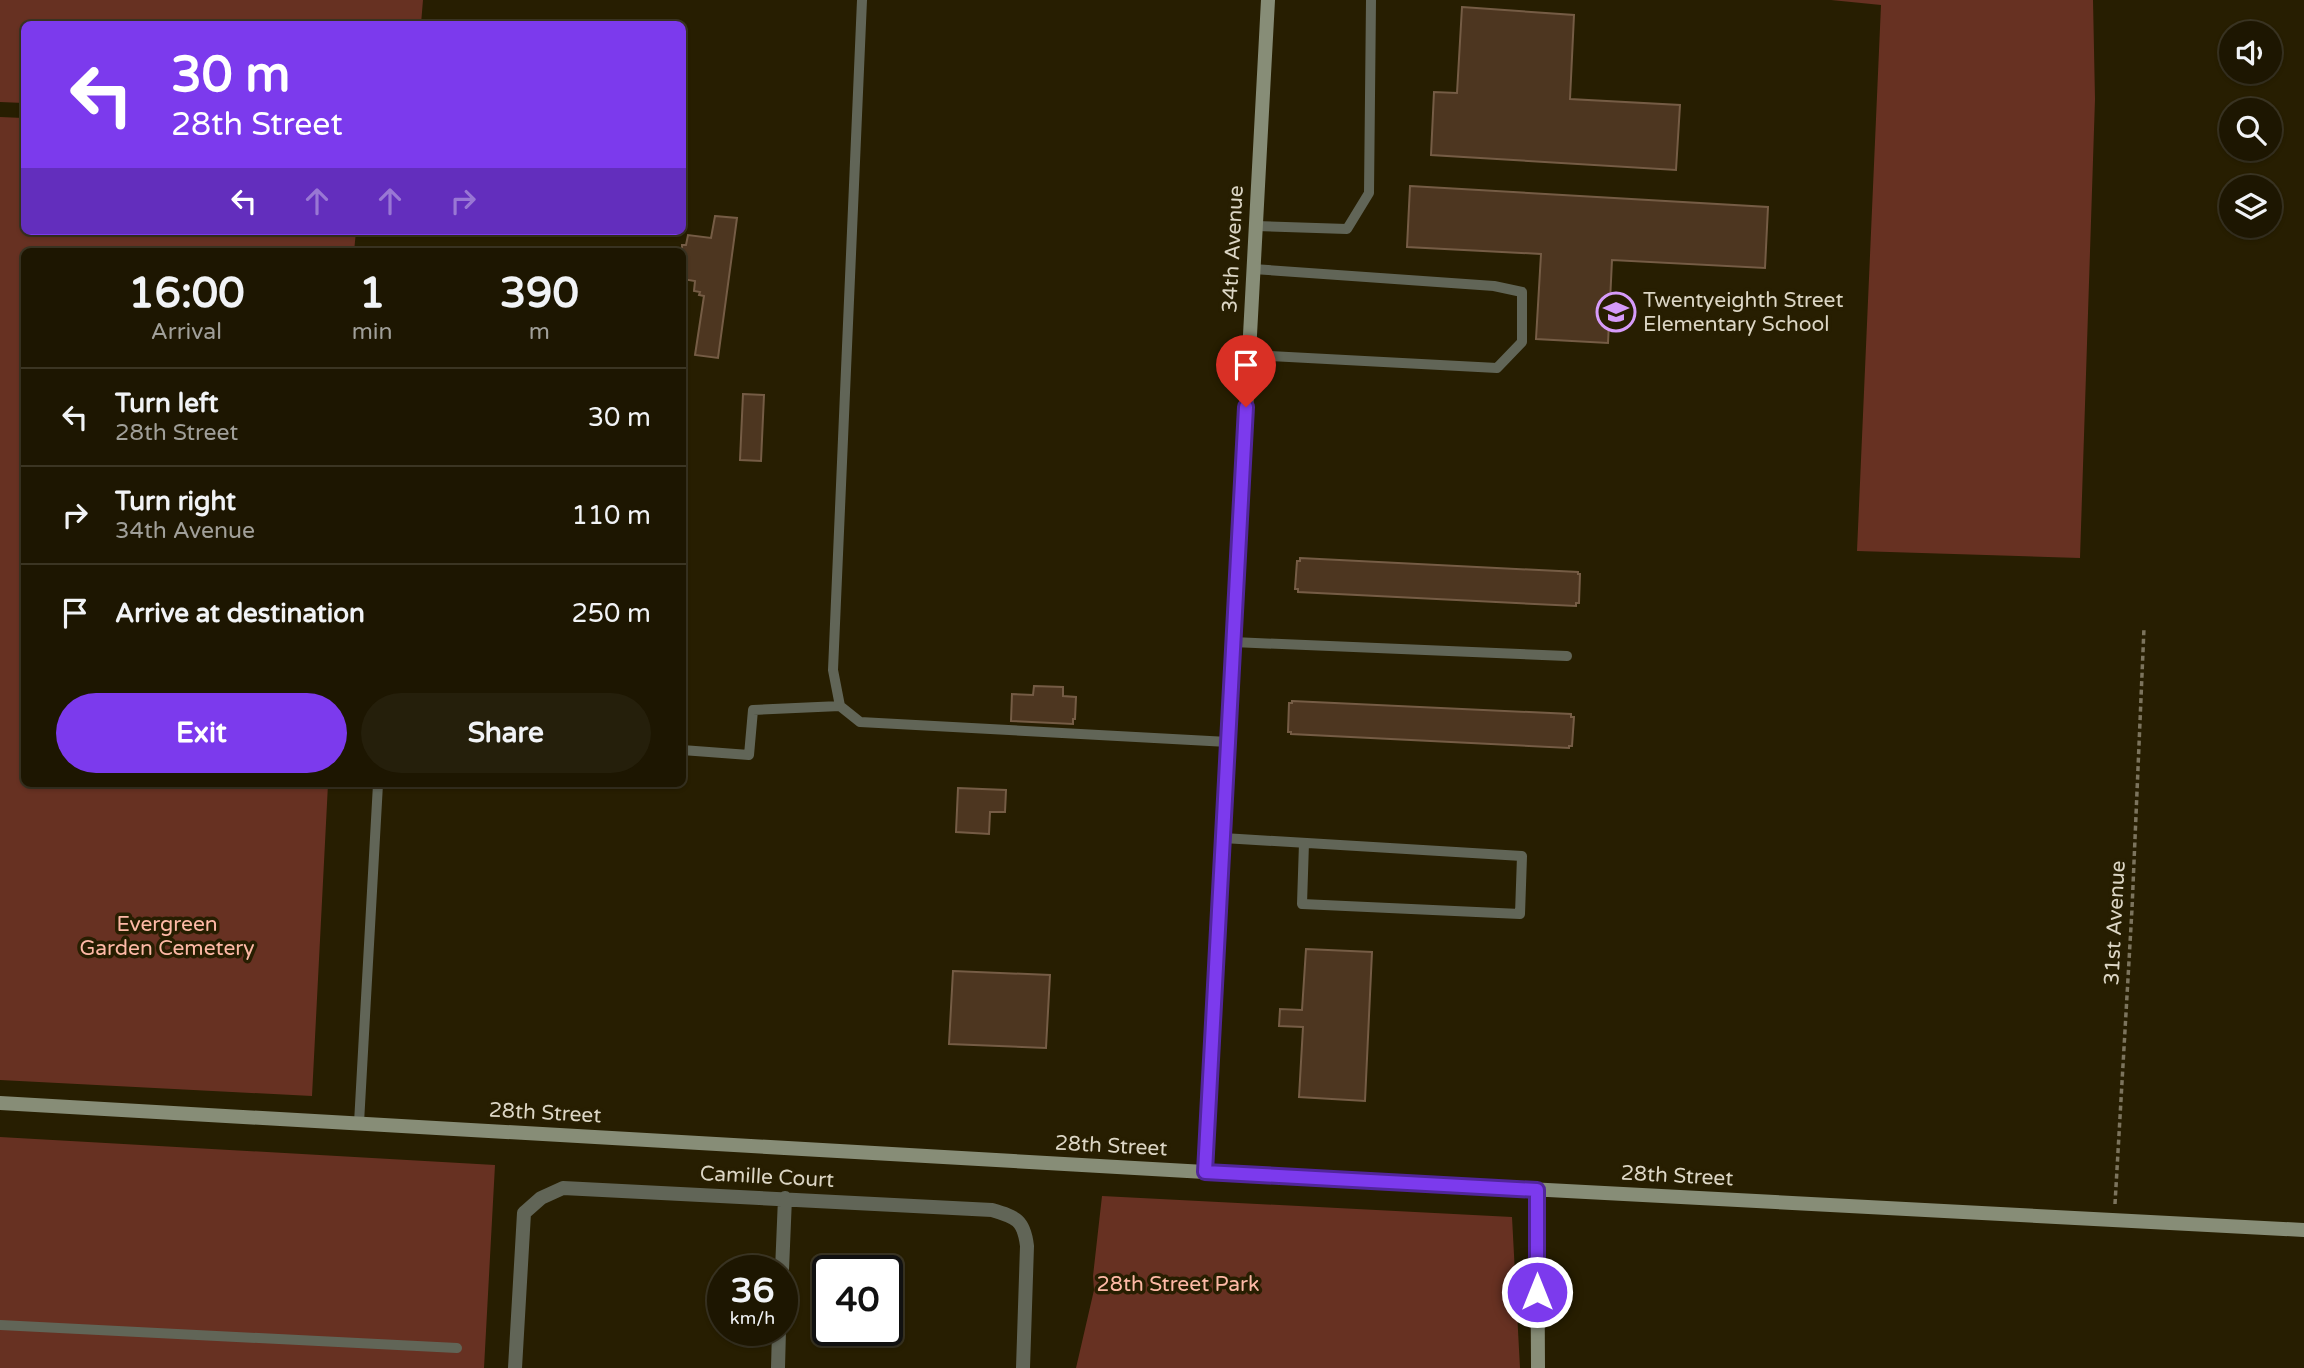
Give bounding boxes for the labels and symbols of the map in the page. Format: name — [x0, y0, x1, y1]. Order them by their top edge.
street label: 34th Avenue — [1217, 184, 1249, 313]
place label: Twentyeighth Street Elementary School — [1643, 288, 1843, 337]
school or university icon: Twentyeighth Street Elementary School — [1595, 291, 1637, 333]
pin — [1216, 335, 1276, 407]
street label: 31st Avenue — [2099, 860, 2131, 986]
park label: Evergreen Garden Cemetery — [79, 912, 255, 961]
street label: 28th Street — [488, 1098, 602, 1128]
street label: 28th Street — [1054, 1131, 1168, 1161]
street label: Camille Court — [699, 1161, 835, 1193]
street label: 28th Street — [1620, 1161, 1734, 1191]
speed limit sign: 40 — [812, 1255, 903, 1346]
position arrow — [1500, 1255, 1574, 1329]
park label: 28th Street Park — [1097, 1272, 1259, 1297]

